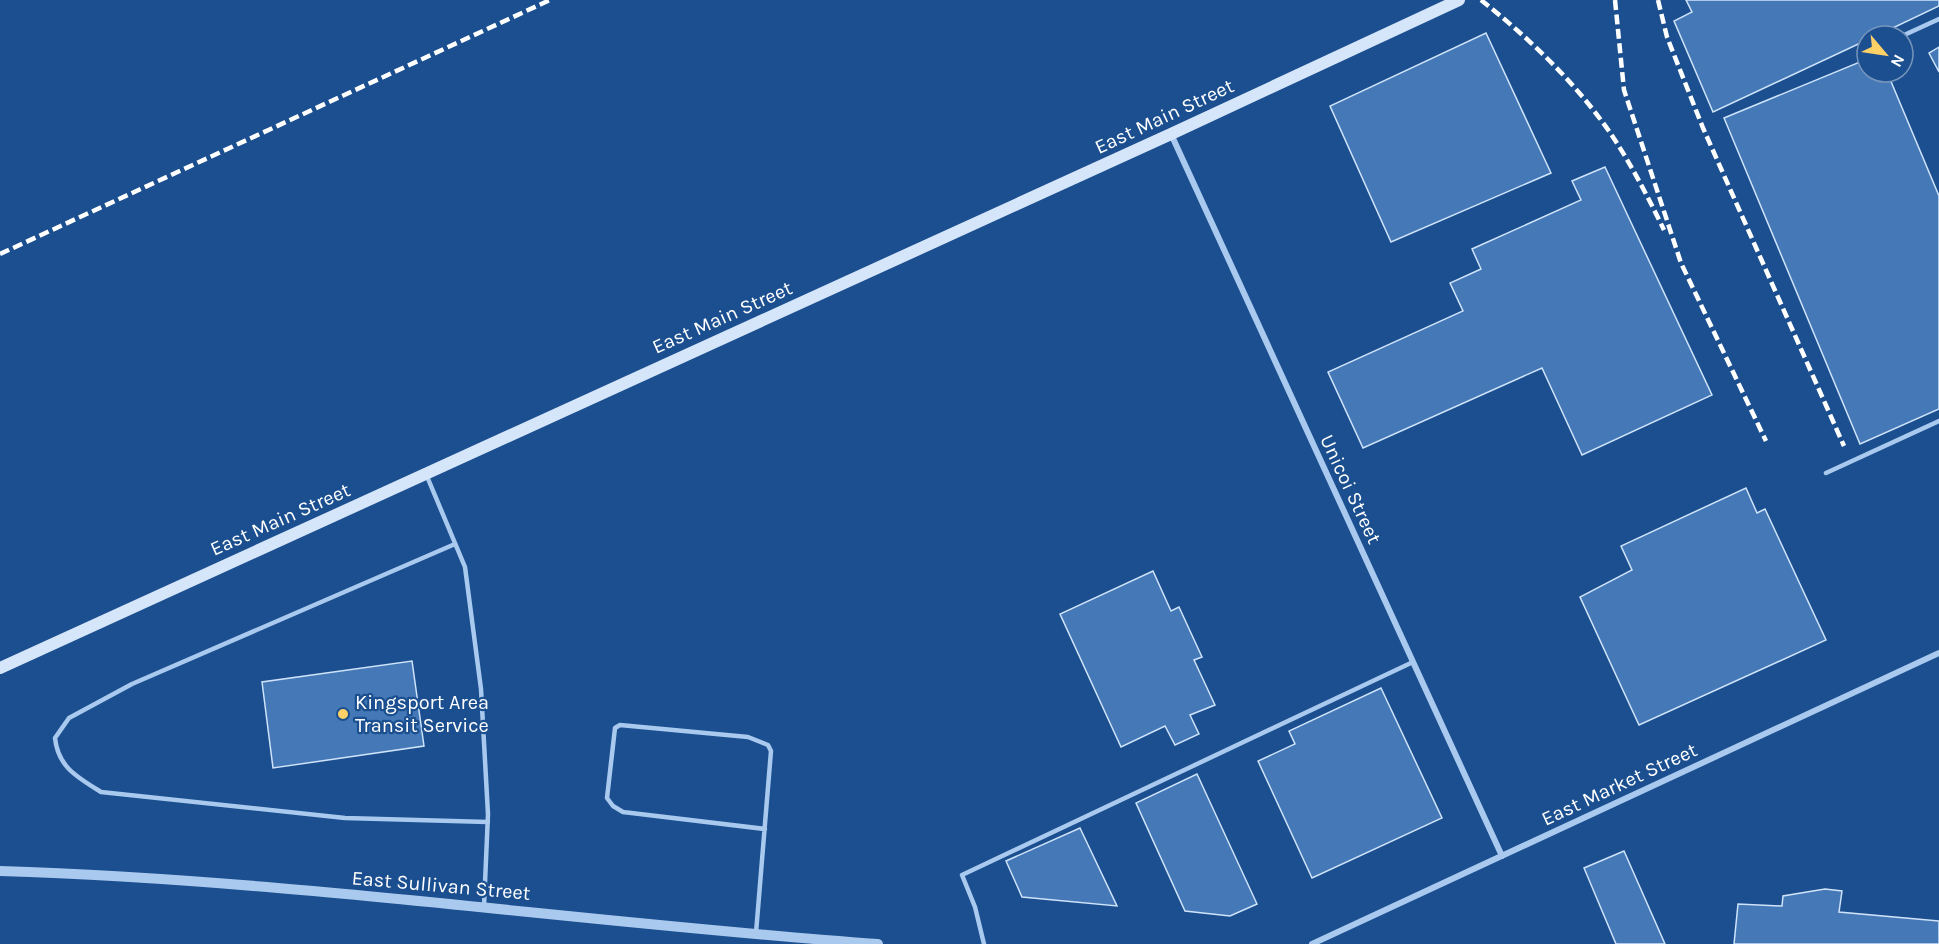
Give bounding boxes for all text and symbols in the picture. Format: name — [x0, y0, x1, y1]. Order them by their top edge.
north arrow — [1855, 24, 1915, 84]
text: N — [1887, 51, 1909, 71]
street label: East Main Street — [1091, 74, 1238, 159]
street label: East Main Street — [649, 276, 796, 359]
street label: Unicoi Street — [1315, 431, 1386, 548]
street label: East Main Street — [207, 478, 354, 561]
place label: Kingsport Area Transit Service — [355, 691, 489, 737]
marker: Kingsport Area Transit Service — [336, 707, 350, 721]
street label: East Market Street — [1538, 738, 1701, 831]
street label: East Sullivan Street — [351, 866, 532, 905]

